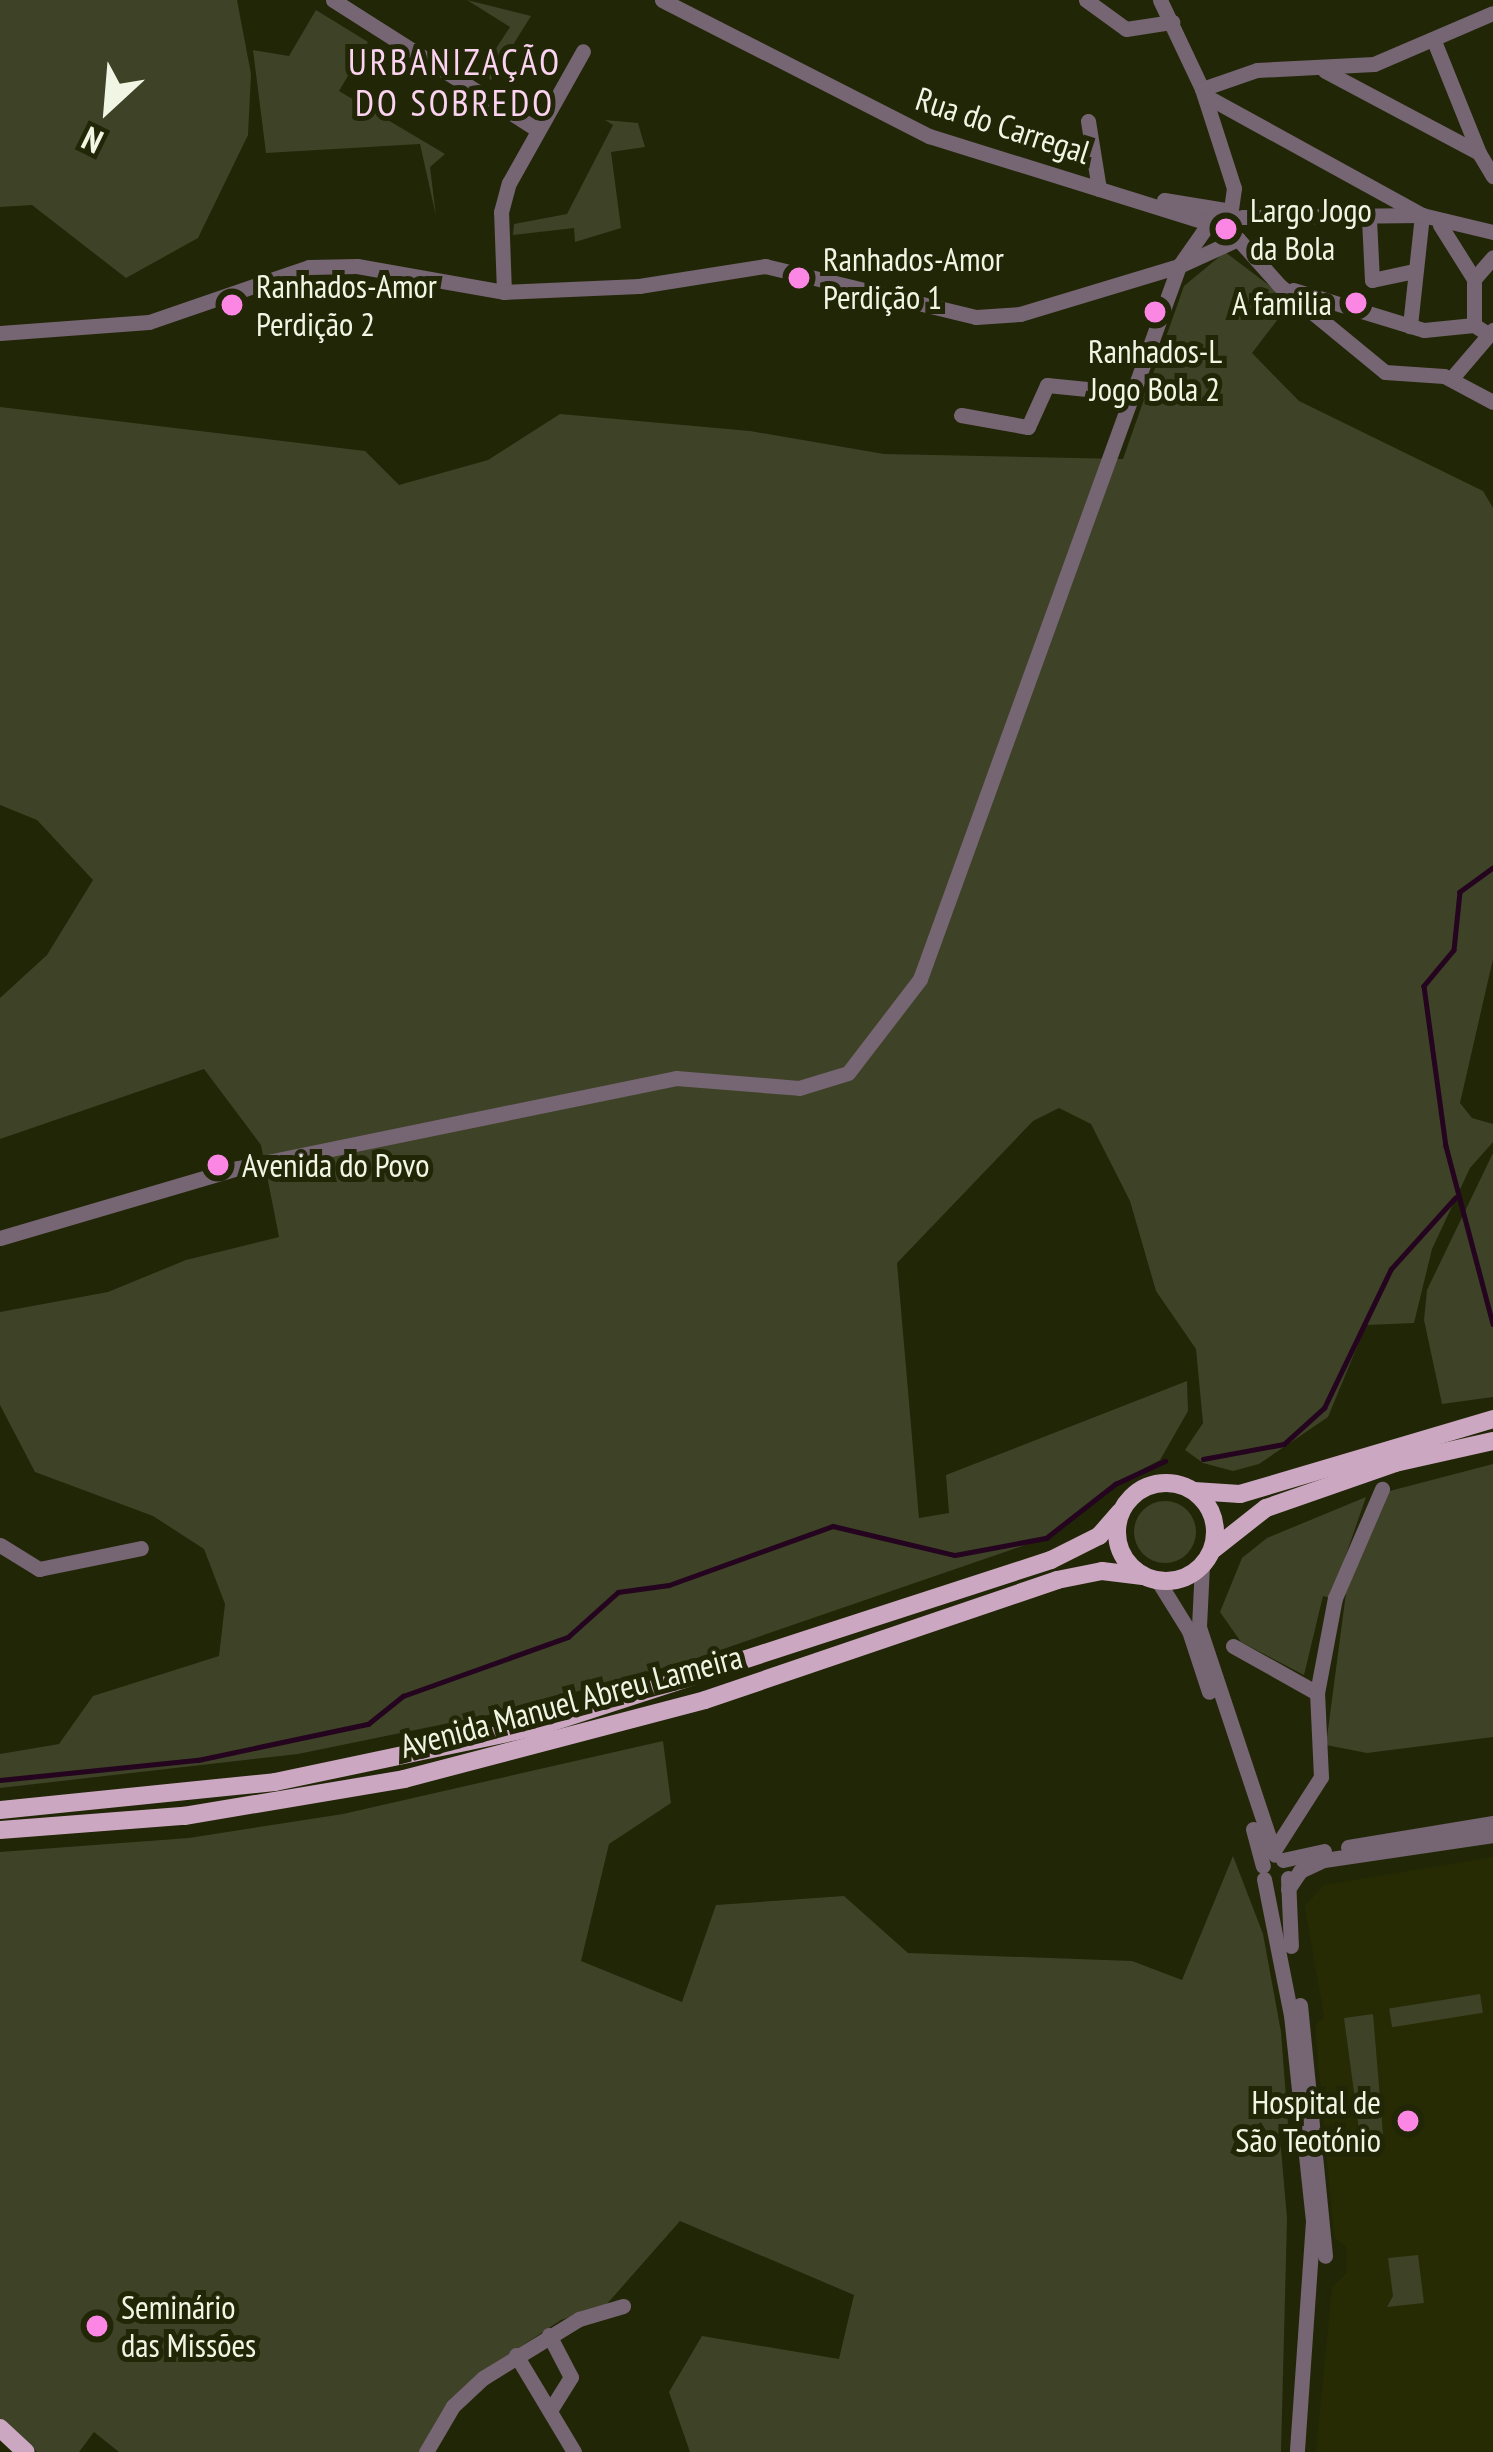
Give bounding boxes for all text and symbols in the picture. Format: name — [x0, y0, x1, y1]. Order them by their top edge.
district label: URBANIZAÇÃO DO SOBREDO — [348, 39, 562, 124]
north arrow — [48, 48, 168, 168]
street label: Rua do Carregal — [911, 78, 1095, 172]
text: N — [75, 118, 109, 164]
place label: Largo Jogo da Bola — [1250, 190, 1372, 268]
marker: Largo Jogo da Bola — [1213, 216, 1239, 242]
place label: Ranhados-Amor Perdição 1 — [823, 239, 1004, 317]
marker: Ranhados-Amor Perdição 1 — [786, 265, 812, 291]
place label: Ranhados-Amor Perdição 2 — [256, 266, 437, 344]
place label: A familia — [1231, 283, 1332, 323]
marker: A familia — [1343, 290, 1369, 316]
marker: Ranhados-Amor Perdição 2 — [219, 292, 245, 318]
marker: Ranhados-L Jogo Bola 2 — [1142, 299, 1168, 325]
place label: Ranhados-L Jogo Bola 2 — [1088, 331, 1222, 409]
place label: Avenida do Povo — [242, 1145, 430, 1185]
marker: Avenida do Povo — [205, 1152, 231, 1178]
street label: Avenida Manuel Abreu Lameira — [395, 1636, 747, 1766]
place label: Hospital de São Teotónio — [1234, 2082, 1381, 2160]
marker: Hospital de São Teotónio — [1392, 2105, 1424, 2137]
place label: Seminário das Missões — [121, 2287, 256, 2365]
marker: Seminário das Missões — [84, 2313, 110, 2339]

